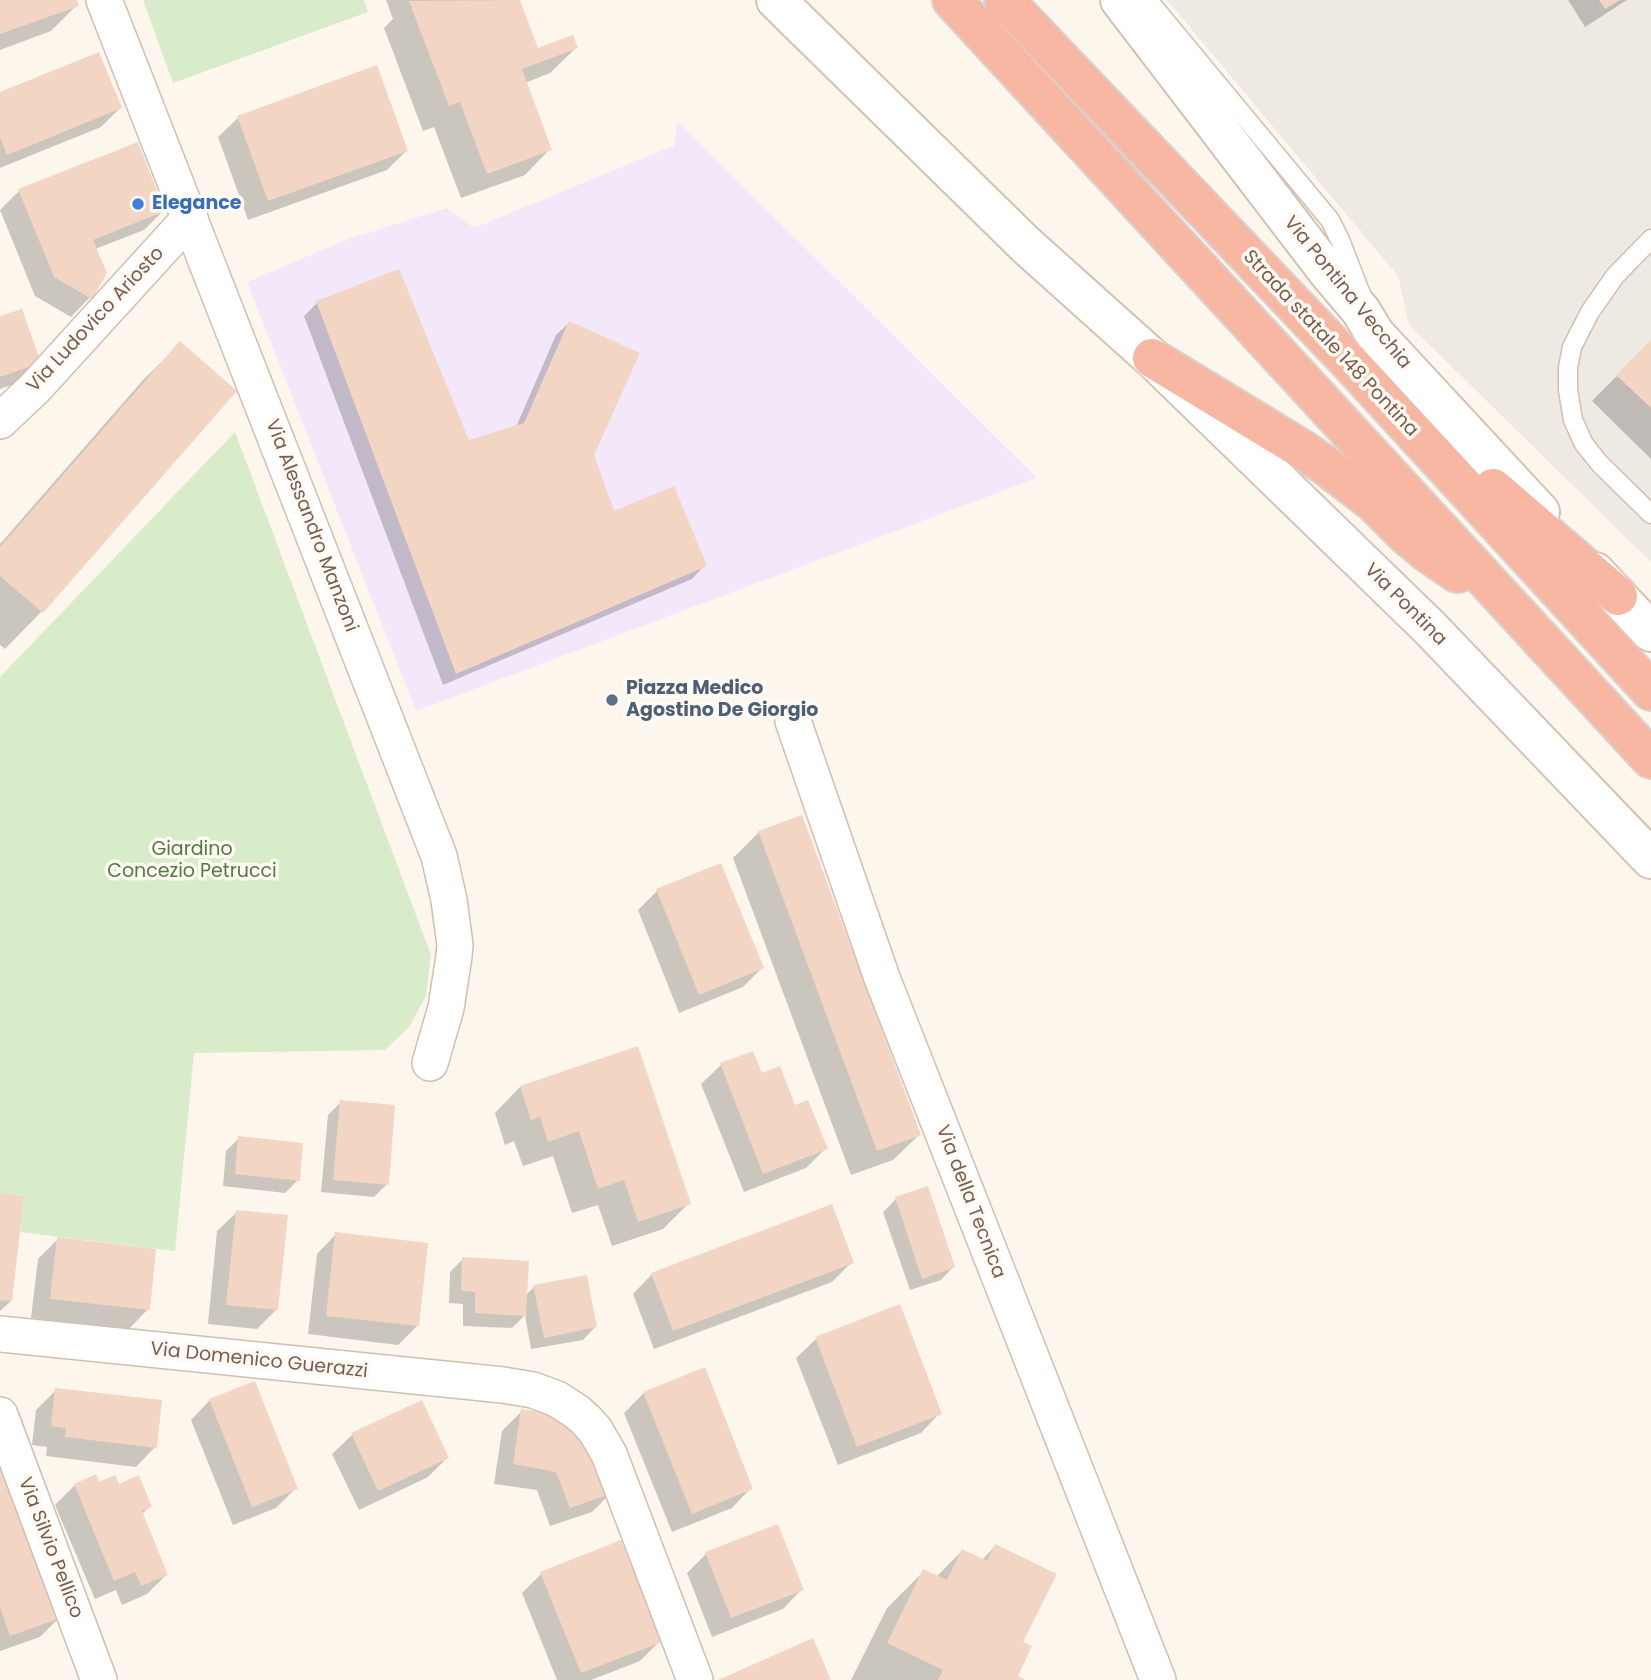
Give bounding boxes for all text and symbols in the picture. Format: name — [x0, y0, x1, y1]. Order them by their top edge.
place label: Elegance — [152, 193, 241, 215]
marker: Elegance — [130, 196, 146, 212]
street label: Via Pontina Vecchia — [1278, 212, 1416, 374]
street label: Via Ludovico Ariosto — [23, 243, 169, 397]
street label: Strada statale 148 Pontina — [1238, 246, 1422, 442]
street label: Via Alessandro Manzoni — [260, 417, 362, 635]
street label: Via Pontina — [1359, 559, 1451, 651]
place label: Piazza Medico Agostino De Giorgio — [626, 678, 818, 722]
marker: Piazza Medico Agostino De Giorgio — [604, 692, 620, 708]
park label: Giardino Concezio Petrucci — [107, 839, 277, 883]
street label: Via della Tecnica — [930, 1122, 1010, 1282]
street label: Via Domenico Guerazzi — [149, 1338, 369, 1384]
street label: Via Silvio Pellico — [13, 1474, 87, 1622]

